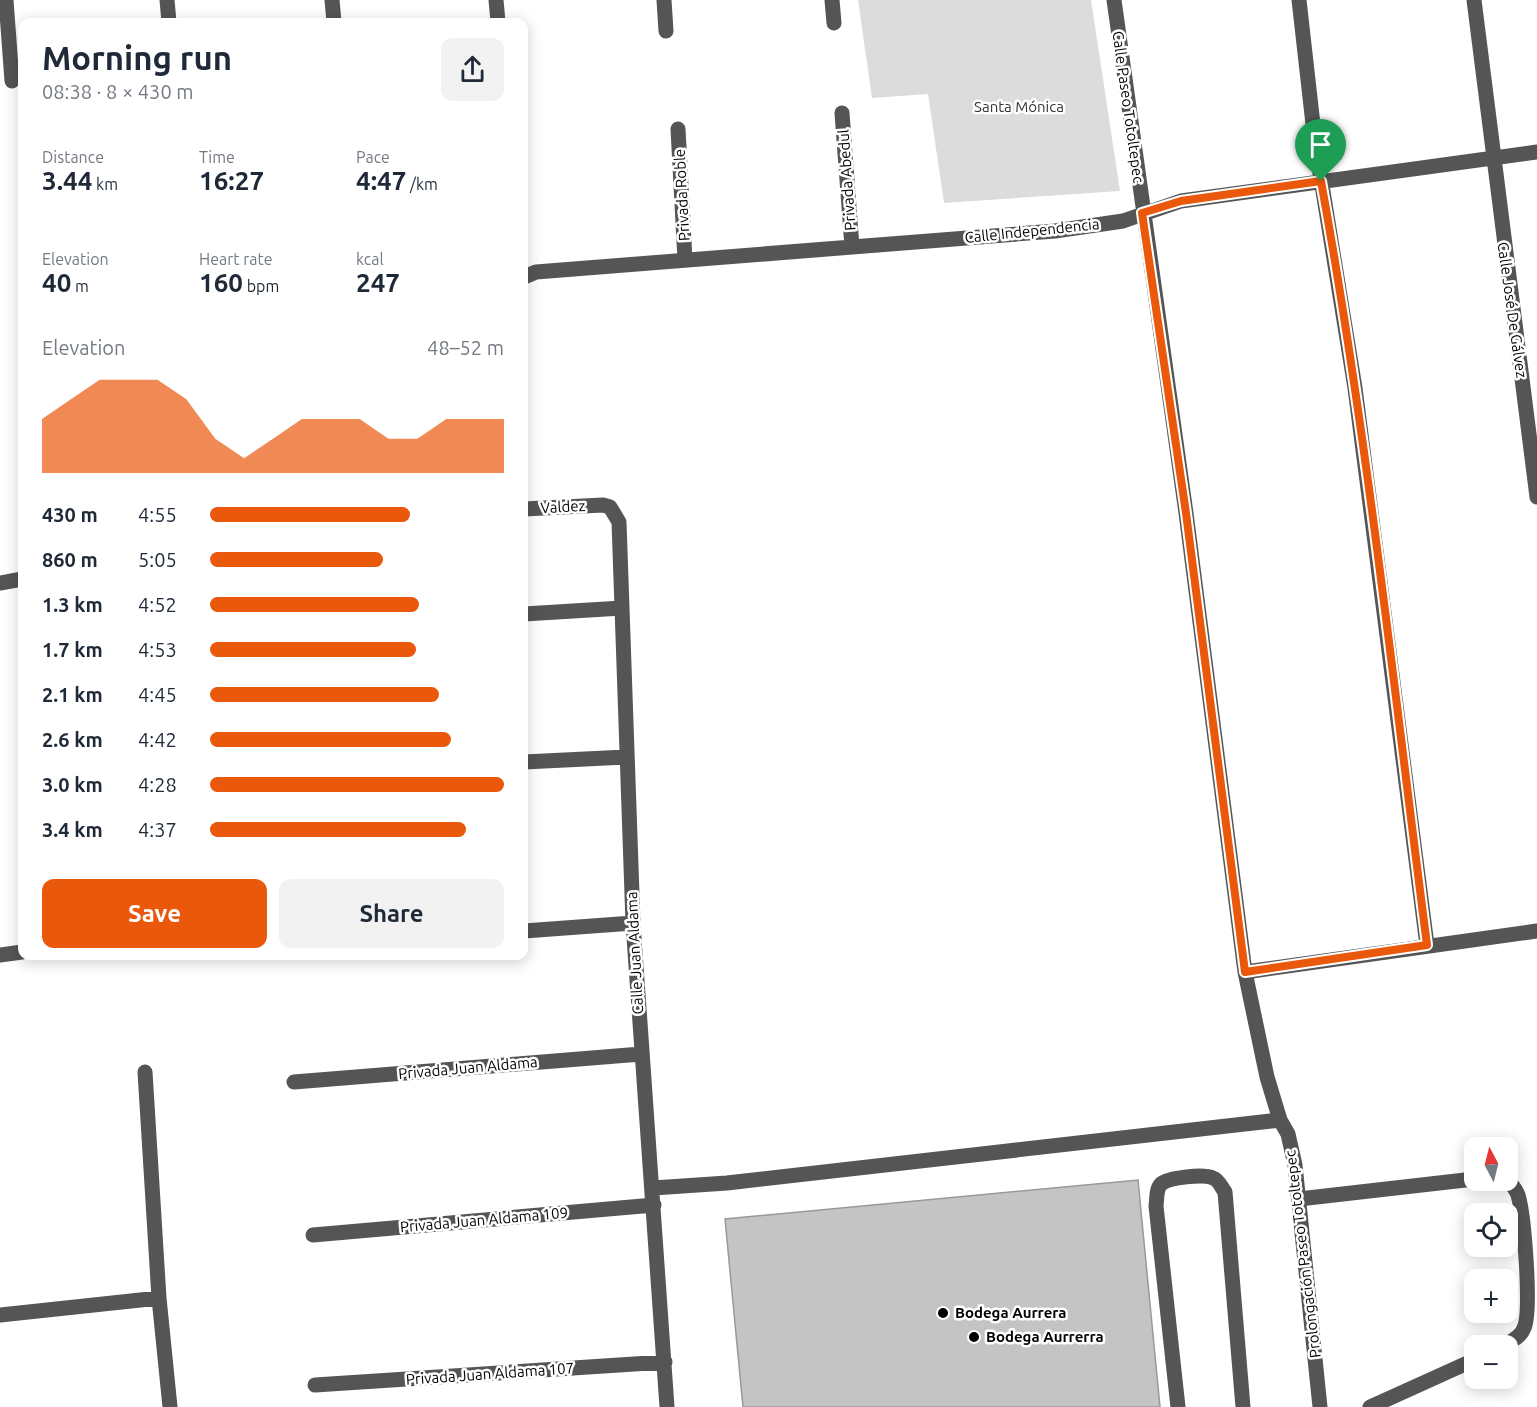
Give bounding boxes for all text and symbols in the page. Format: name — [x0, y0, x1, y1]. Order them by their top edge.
street label: Calle Paseo Totoltepec — [1109, 30, 1148, 184]
button: share — [441, 38, 504, 101]
text: Morning run — [42, 39, 232, 76]
text: 08:38 · 8 × 430 m — [42, 80, 194, 103]
park label: Santa Mónica — [974, 98, 1064, 115]
pin — [1295, 119, 1346, 181]
icon: arrive — [1304, 128, 1337, 161]
street label: Privada Abedul — [834, 129, 859, 231]
text: Distance — [42, 148, 104, 166]
text: Time — [199, 148, 235, 166]
text: Pace — [356, 148, 390, 166]
street label: Privada Roble — [671, 149, 692, 242]
text: 3.44 — [42, 166, 92, 195]
text: 16:27 — [199, 166, 264, 195]
text: 4:47 — [356, 166, 406, 195]
text: km — [92, 175, 118, 193]
text: /km — [406, 175, 438, 193]
street label: Calle Independencia — [964, 215, 1100, 246]
street label: Calle José De Gálvez — [1495, 241, 1530, 379]
text: Elevation — [42, 250, 109, 268]
text: Heart rate — [199, 250, 273, 268]
text: kcal — [356, 250, 384, 268]
text: 40 — [42, 268, 71, 297]
text: 160 — [199, 268, 243, 297]
text: 247 — [356, 268, 400, 297]
text: m — [71, 277, 89, 295]
text: bpm — [243, 277, 279, 295]
text: Elevation — [42, 336, 125, 359]
text: 48–52 m — [427, 336, 504, 359]
street label: Valdez — [540, 497, 586, 516]
text: 430 m — [42, 503, 98, 526]
text: 4:55 — [138, 503, 177, 526]
text: 860 m — [42, 548, 98, 571]
text: 5:05 — [138, 548, 177, 571]
text: 1.3 km — [42, 593, 103, 616]
text: 4:52 — [138, 593, 177, 616]
text: 1.7 km — [42, 638, 103, 661]
text: 4:53 — [138, 638, 177, 661]
text: 2.1 km — [42, 683, 103, 706]
text: 4:45 — [138, 683, 177, 706]
text: 2.6 km — [42, 728, 103, 751]
text: 4:42 — [138, 728, 177, 751]
text: 3.0 km — [42, 773, 103, 796]
text: 4:28 — [138, 773, 177, 796]
text: 3.4 km — [42, 818, 103, 841]
text: 4:37 — [138, 818, 177, 841]
button: Save — [42, 879, 267, 948]
button: Share — [279, 879, 504, 948]
street label: Calle Juan Aldama — [623, 891, 646, 1015]
street label: Privada Juan Aldama — [398, 1053, 538, 1082]
north arrow — [1464, 1137, 1518, 1191]
map controls — [1464, 1137, 1518, 1389]
street label: Prolongación Paseo Totoltepec — [1281, 1149, 1324, 1359]
button: locate — [1464, 1203, 1518, 1257]
street label: Privada Juan Aldama 109 — [399, 1204, 569, 1235]
button: + — [1464, 1269, 1518, 1323]
place label: Bodega Aurrera — [955, 1304, 1067, 1321]
marker: Bodega Aurrera — [936, 1306, 950, 1320]
place label: Bodega Aurrerra — [986, 1328, 1104, 1345]
marker: Bodega Aurrerra — [967, 1330, 981, 1344]
button: − — [1464, 1335, 1518, 1389]
street label: Privada Juan Aldama 107 — [405, 1359, 575, 1388]

